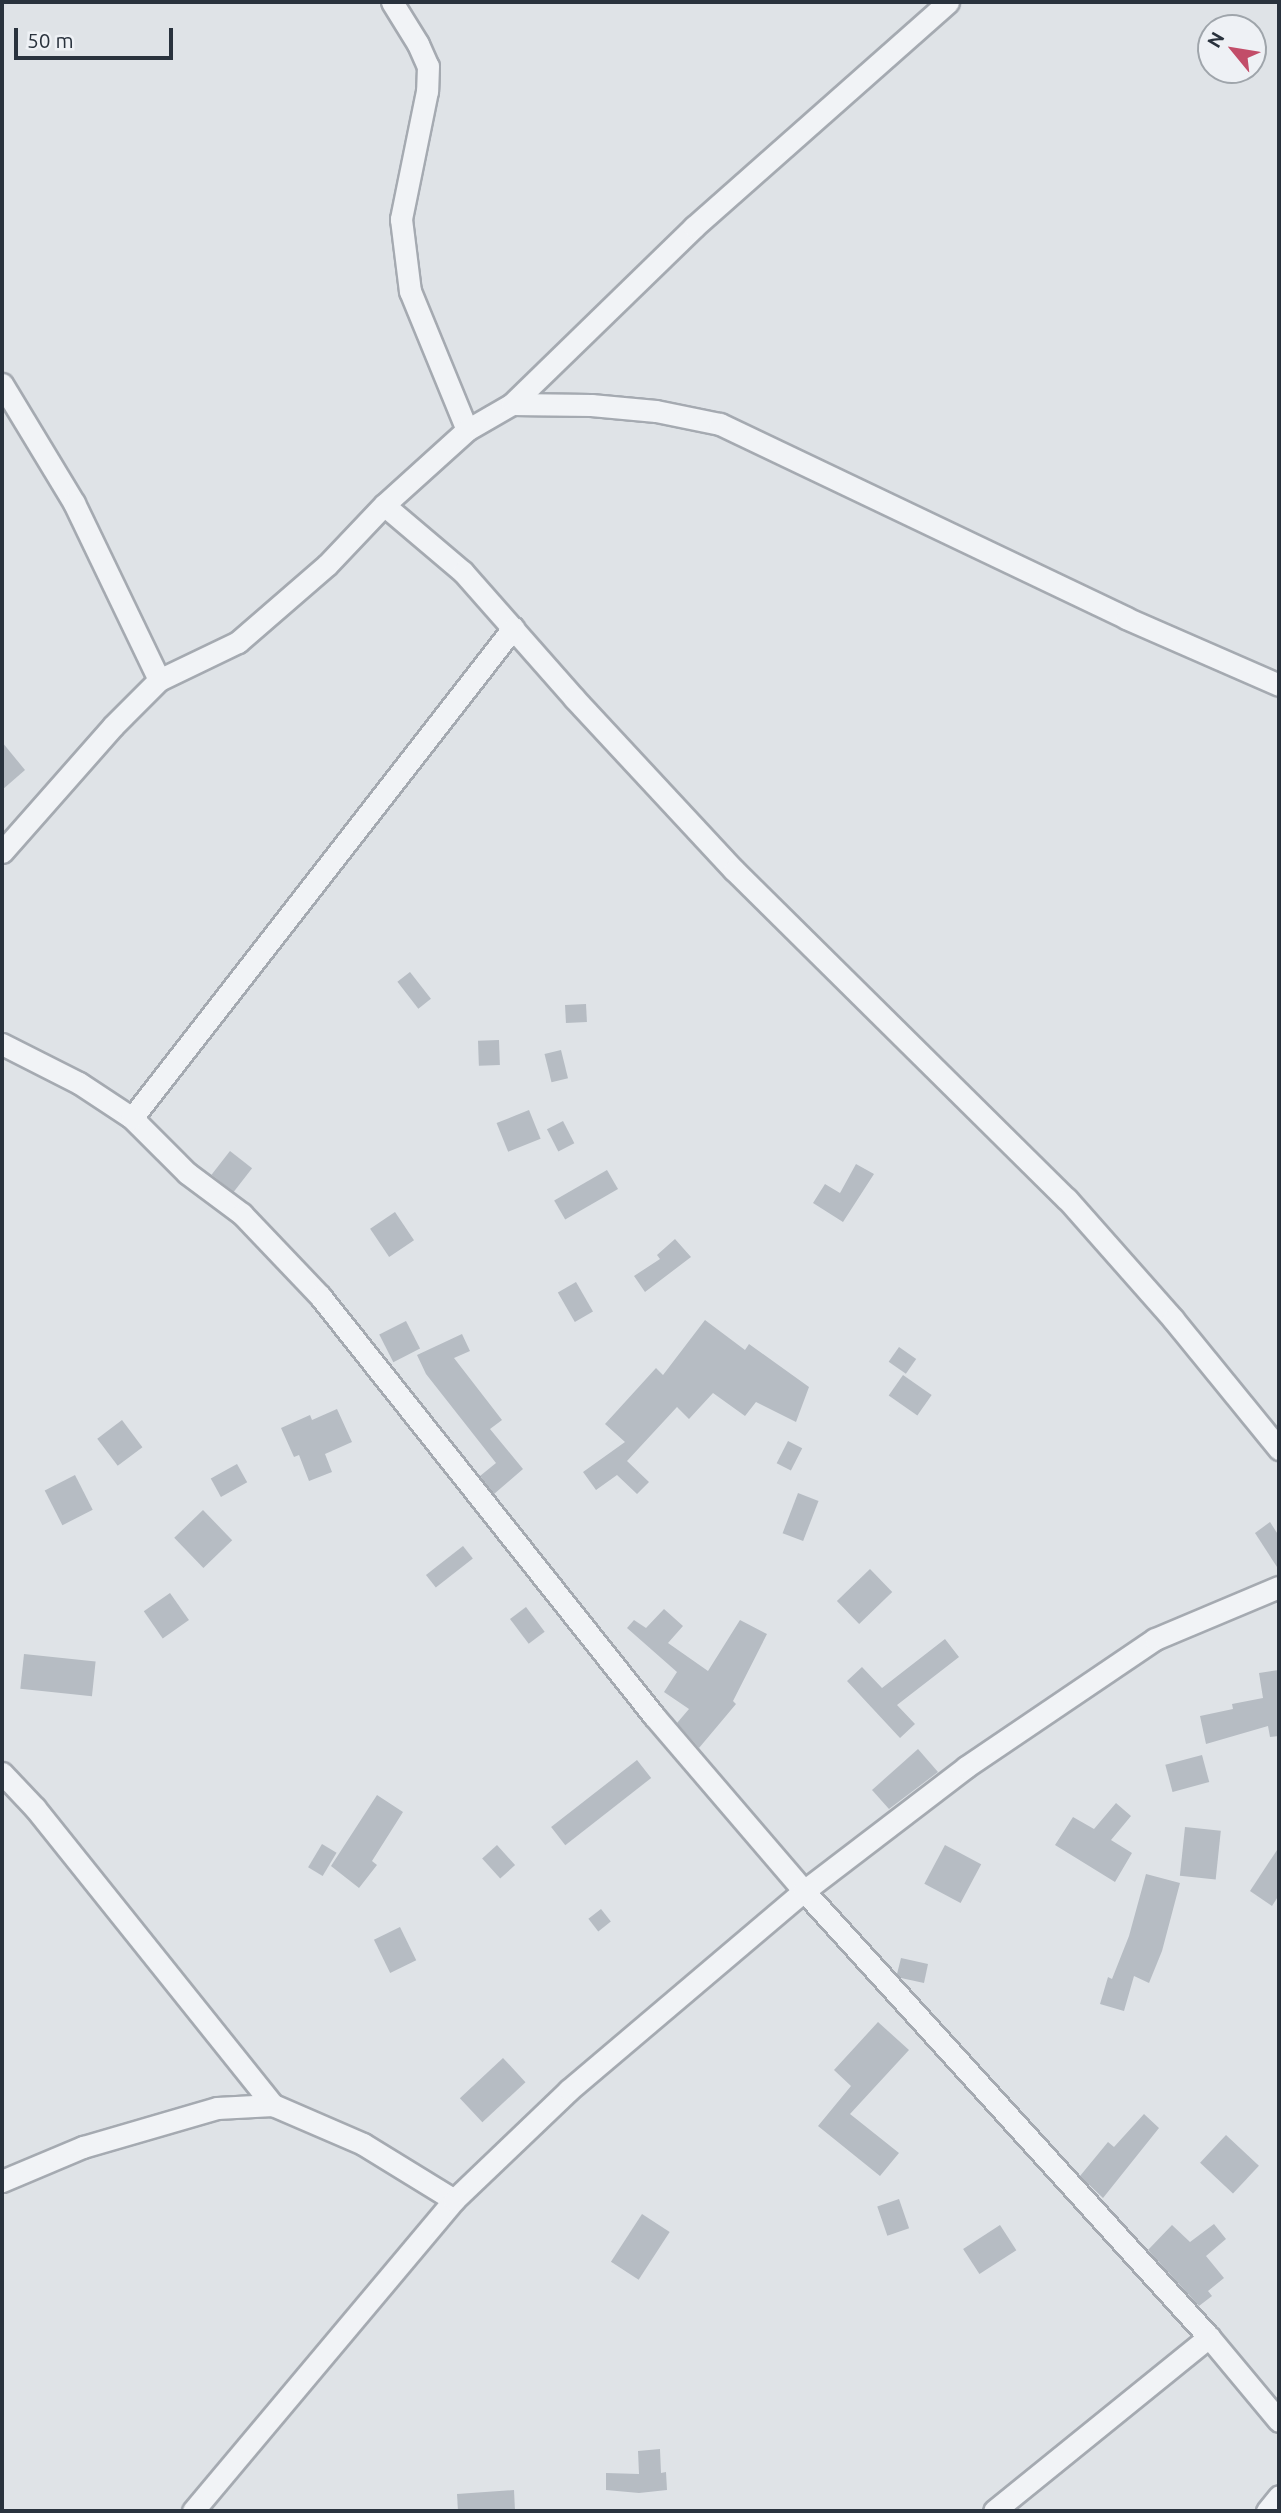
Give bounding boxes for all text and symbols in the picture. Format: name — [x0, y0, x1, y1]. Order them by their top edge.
scale bar — [18, 14, 177, 58]
north arrow — [1197, 14, 1267, 84]
text: 50 m — [27, 28, 74, 52]
text: N — [1202, 28, 1229, 51]

